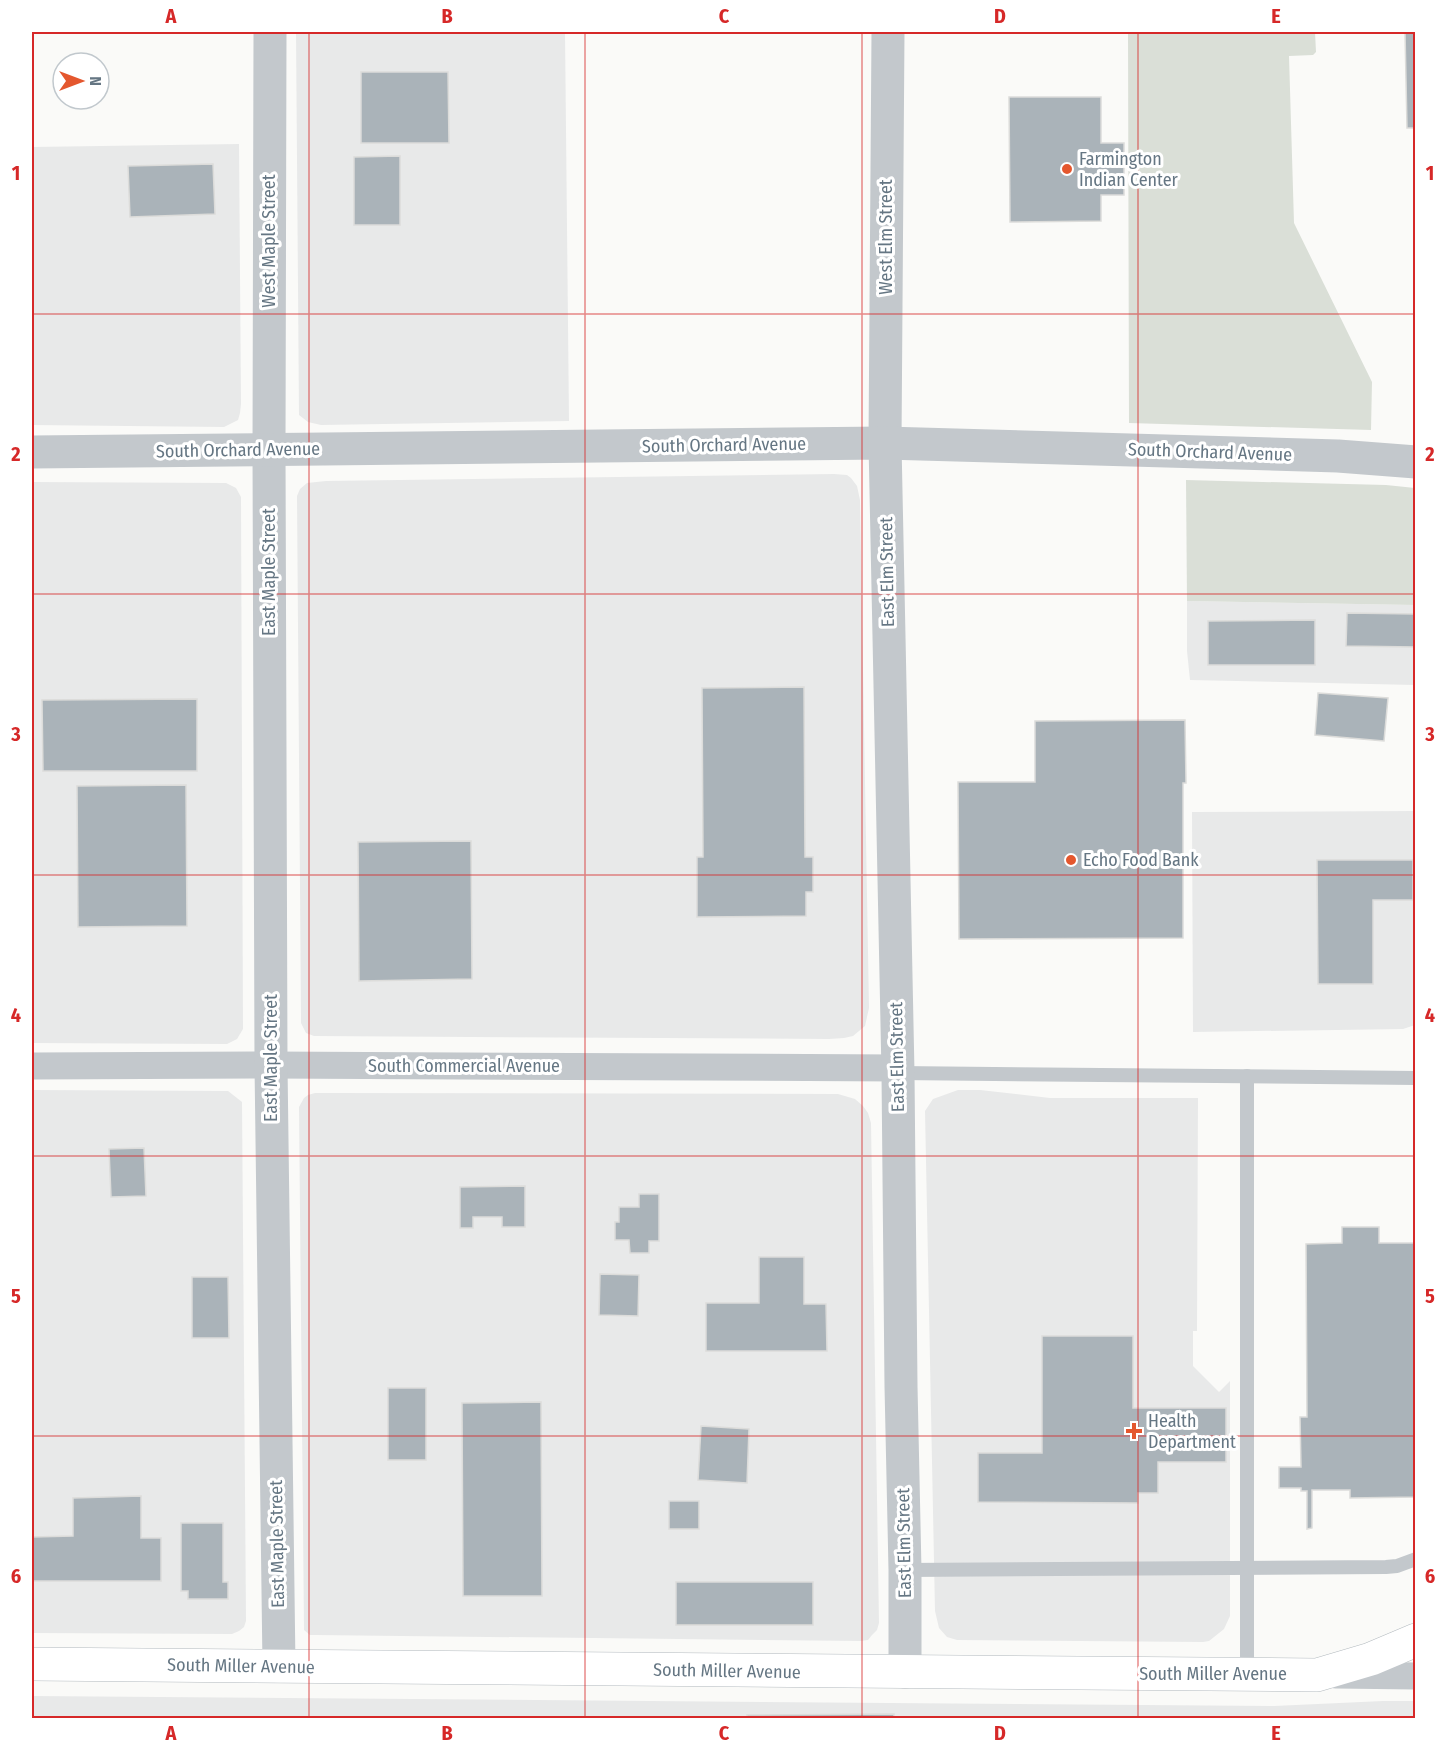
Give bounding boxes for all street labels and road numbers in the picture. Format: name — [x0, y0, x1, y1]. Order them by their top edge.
street label: West Maple Street — [258, 174, 280, 308]
street label: West Elm Street — [875, 179, 897, 295]
street label: South Orchard Avenue — [642, 433, 806, 457]
street label: South Orchard Avenue — [156, 438, 320, 462]
street label: South Orchard Avenue — [1128, 438, 1293, 466]
street label: East Maple Street — [258, 508, 280, 636]
street label: East Elm Street — [875, 517, 899, 627]
street label: East Maple Street — [260, 994, 282, 1122]
street label: East Elm Street — [885, 1002, 909, 1112]
street label: South Commercial Avenue — [368, 1055, 560, 1077]
street label: East Maple Street — [265, 1480, 289, 1608]
street label: East Elm Street — [892, 1488, 916, 1598]
street label: South Miller Avenue — [167, 1654, 315, 1678]
street label: South Miller Avenue — [653, 1659, 801, 1683]
street label: South Miller Avenue — [1139, 1663, 1287, 1685]

